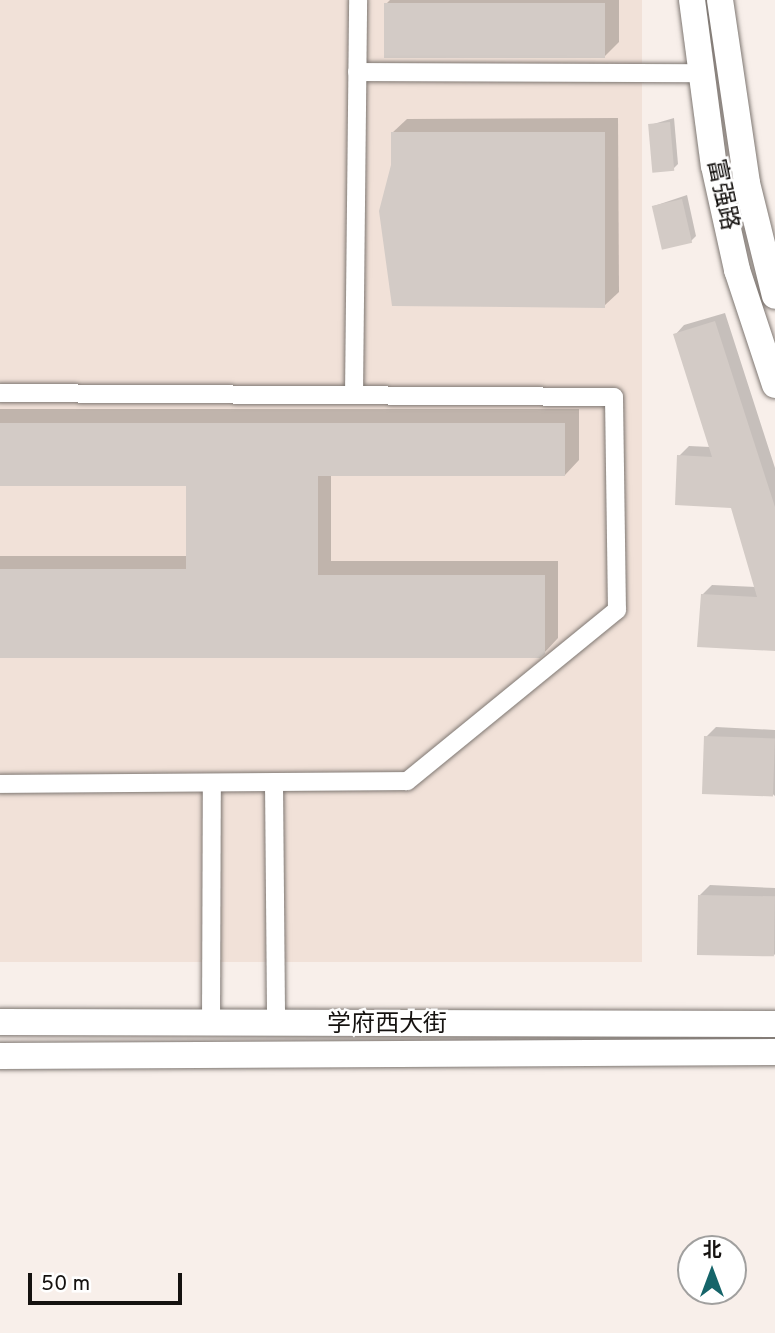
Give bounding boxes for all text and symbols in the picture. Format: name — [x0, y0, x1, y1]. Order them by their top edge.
street label: 富强路 — [699, 157, 743, 233]
street label: 学府西大街 — [327, 1012, 447, 1040]
north arrow — [677, 1235, 747, 1305]
text: 北 — [702, 1239, 722, 1263]
scale bar — [32, 1260, 186, 1304]
text: 50 m — [41, 1271, 90, 1298]

